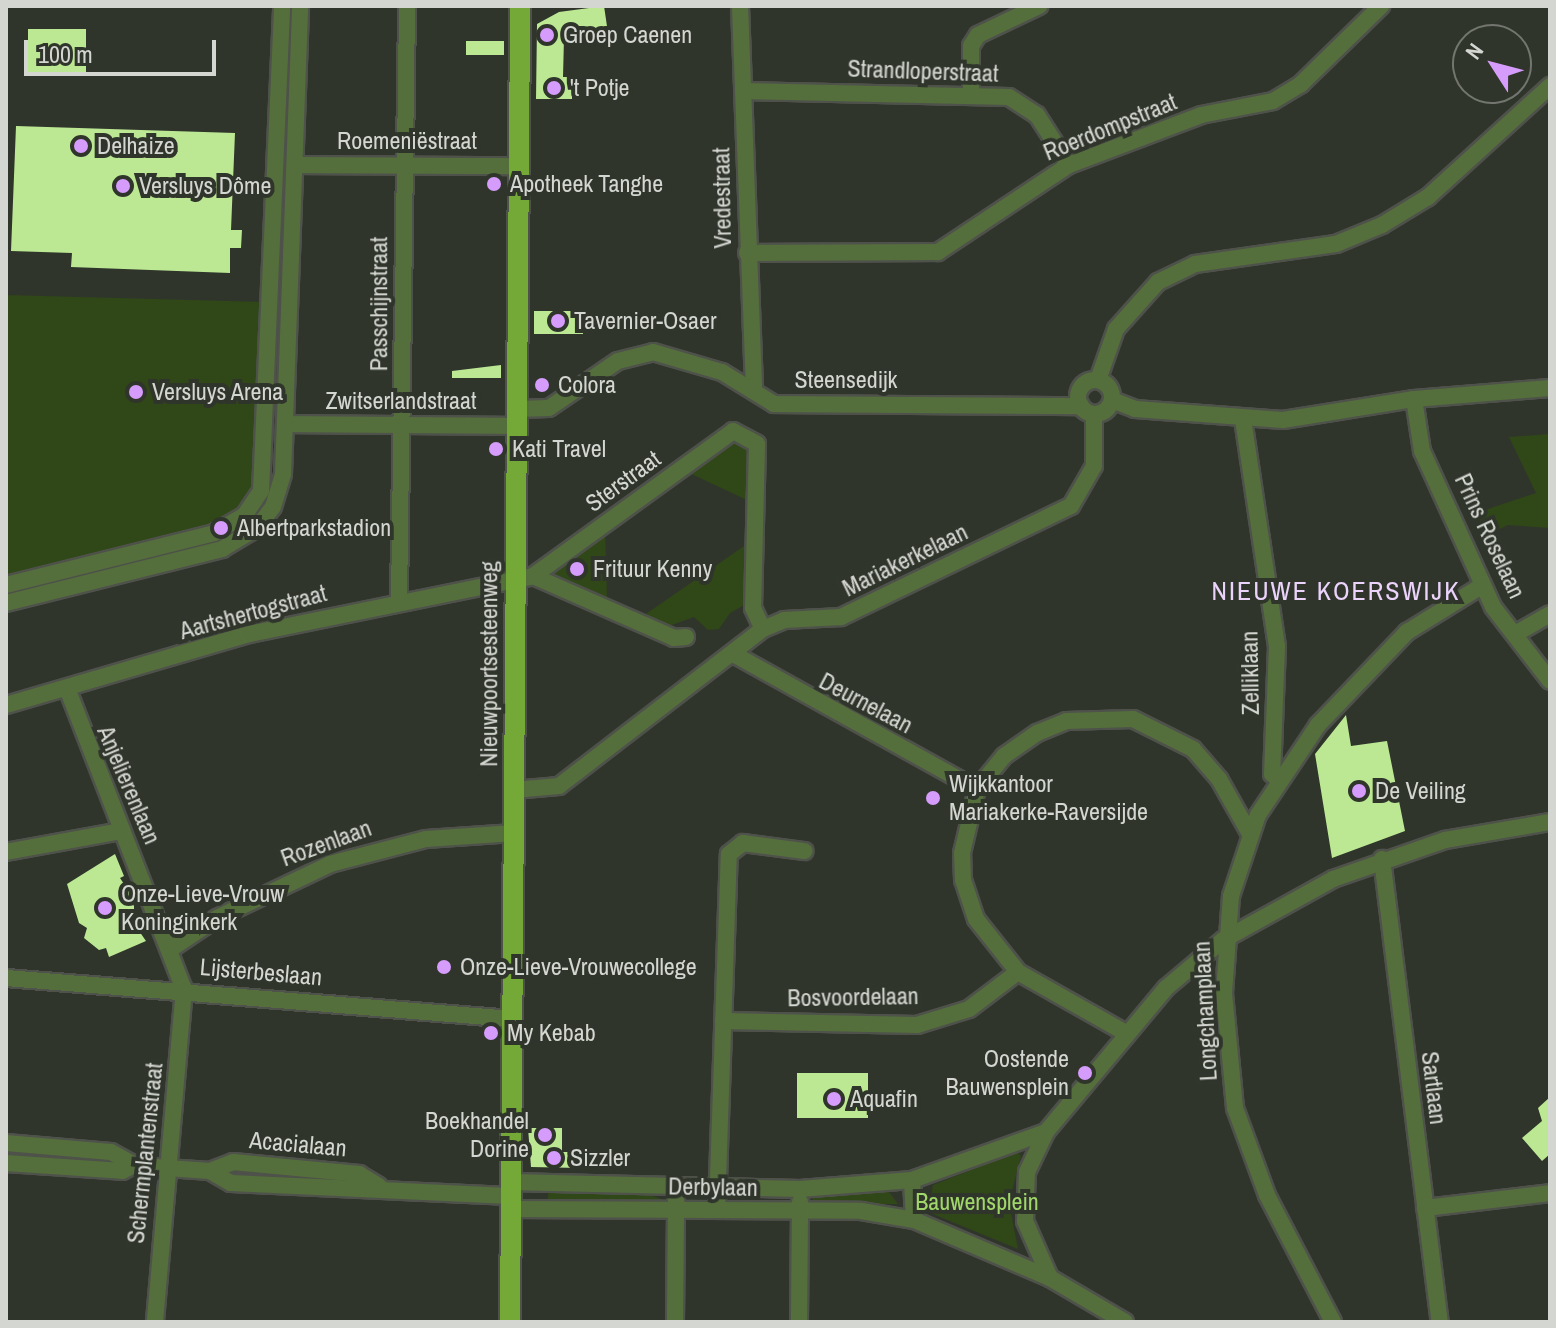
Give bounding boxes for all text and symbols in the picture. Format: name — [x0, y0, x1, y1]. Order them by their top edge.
place label: Groep Caenen — [563, 21, 692, 49]
scale bar — [28, 24, 220, 74]
north arrow — [1452, 24, 1532, 104]
marker: Groep Caenen — [538, 26, 556, 44]
text: N — [1458, 37, 1490, 65]
text: 100 m — [38, 38, 93, 70]
street label: Strandloperstraat — [847, 54, 999, 88]
place label: 't Potje — [570, 74, 630, 102]
marker: 't Potje — [545, 79, 563, 97]
street label: Roerdompstraat — [1039, 87, 1181, 167]
street label: Roemeniëstraat — [337, 127, 477, 155]
place label: Delhaize — [97, 132, 175, 160]
marker: Delhaize — [72, 137, 90, 155]
street label: Vredestraat — [707, 147, 737, 249]
place label: Apotheek Tanghe — [510, 170, 664, 198]
place label: Versluys Dôme — [139, 172, 271, 200]
marker: Apotheek Tanghe — [485, 175, 503, 193]
marker: Versluys Dôme — [114, 177, 132, 195]
street label: Passchijnstraat — [365, 237, 393, 371]
place label: Tavernier-Osaer — [574, 307, 717, 335]
marker: Tavernier-Osaer — [549, 312, 567, 330]
street label: Steensedijk — [795, 366, 897, 394]
place label: Colora — [558, 371, 616, 399]
marker: Colora — [533, 376, 551, 394]
place label: Versluys Arena — [152, 378, 284, 406]
marker: Versluys Arena — [127, 383, 145, 401]
street label: Zwitserlandstraat — [326, 387, 476, 415]
place label: Kati Travel — [512, 435, 606, 463]
marker: Kati Travel — [487, 440, 505, 458]
street label: Sterstraat — [580, 444, 666, 518]
street label: Prins Roselaan — [1449, 469, 1531, 603]
place label: Albertparkstadion — [237, 514, 391, 542]
street label: Mariakerkelaan — [838, 517, 972, 603]
marker: Albertparkstadion — [212, 519, 230, 537]
place label: Frituur Kenny — [593, 555, 712, 583]
marker: Frituur Kenny — [568, 560, 586, 578]
street label: Nieuwpoortsesteenweg — [475, 561, 503, 767]
district label: NIEUWE KOERSWIJK — [1212, 575, 1460, 607]
street label: Aartshertogstraat — [176, 579, 330, 645]
street label: Zelliklaan — [1235, 631, 1265, 715]
street label: Deurnelaan — [814, 666, 918, 740]
street label: Anjelierenlaan — [91, 721, 167, 849]
place label: Wijkkantoor Mariakerke-Raversijde — [949, 770, 1148, 826]
place label: De Veiling — [1375, 777, 1466, 805]
marker: De Veiling — [1350, 782, 1368, 800]
marker: Wijkkantoor Mariakerke-Raversijde — [924, 789, 942, 807]
street label: Rozenlaan — [277, 813, 375, 873]
place label: Onze-Lieve-Vrouw Koninginkerk — [121, 880, 284, 936]
marker: Onze-Lieve-Vrouw Koninginkerk — [96, 899, 114, 917]
street label: Longchamplaan — [1187, 940, 1223, 1082]
street label: Lijsterbeslaan — [199, 952, 323, 992]
place label: Onze-Lieve-Vrouwecollege — [460, 953, 697, 981]
marker: Onze-Lieve-Vrouwecollege — [435, 958, 453, 976]
street label: Bosvoordelaan — [787, 981, 919, 1013]
place label: My Kebab — [507, 1019, 596, 1047]
marker: My Kebab — [482, 1024, 500, 1042]
place label: Oostende Bauwensplein — [945, 1045, 1069, 1101]
street label: Sartlaan — [1415, 1050, 1453, 1126]
street label: Schermplantenstraat — [121, 1061, 169, 1245]
marker: Oostende Bauwensplein — [1076, 1064, 1094, 1082]
place label: Aquafin — [850, 1085, 918, 1113]
marker: Aquafin — [825, 1090, 843, 1108]
place label: Boekhandel Dorine — [425, 1107, 529, 1163]
street label: Acacialaan — [248, 1125, 348, 1163]
marker: Boekhandel Dorine — [536, 1126, 554, 1144]
place label: Sizzler — [570, 1144, 630, 1172]
marker: Sizzler — [545, 1149, 563, 1167]
street label: Derbylaan — [668, 1172, 758, 1202]
park label: Bauwensplein — [915, 1188, 1039, 1216]

